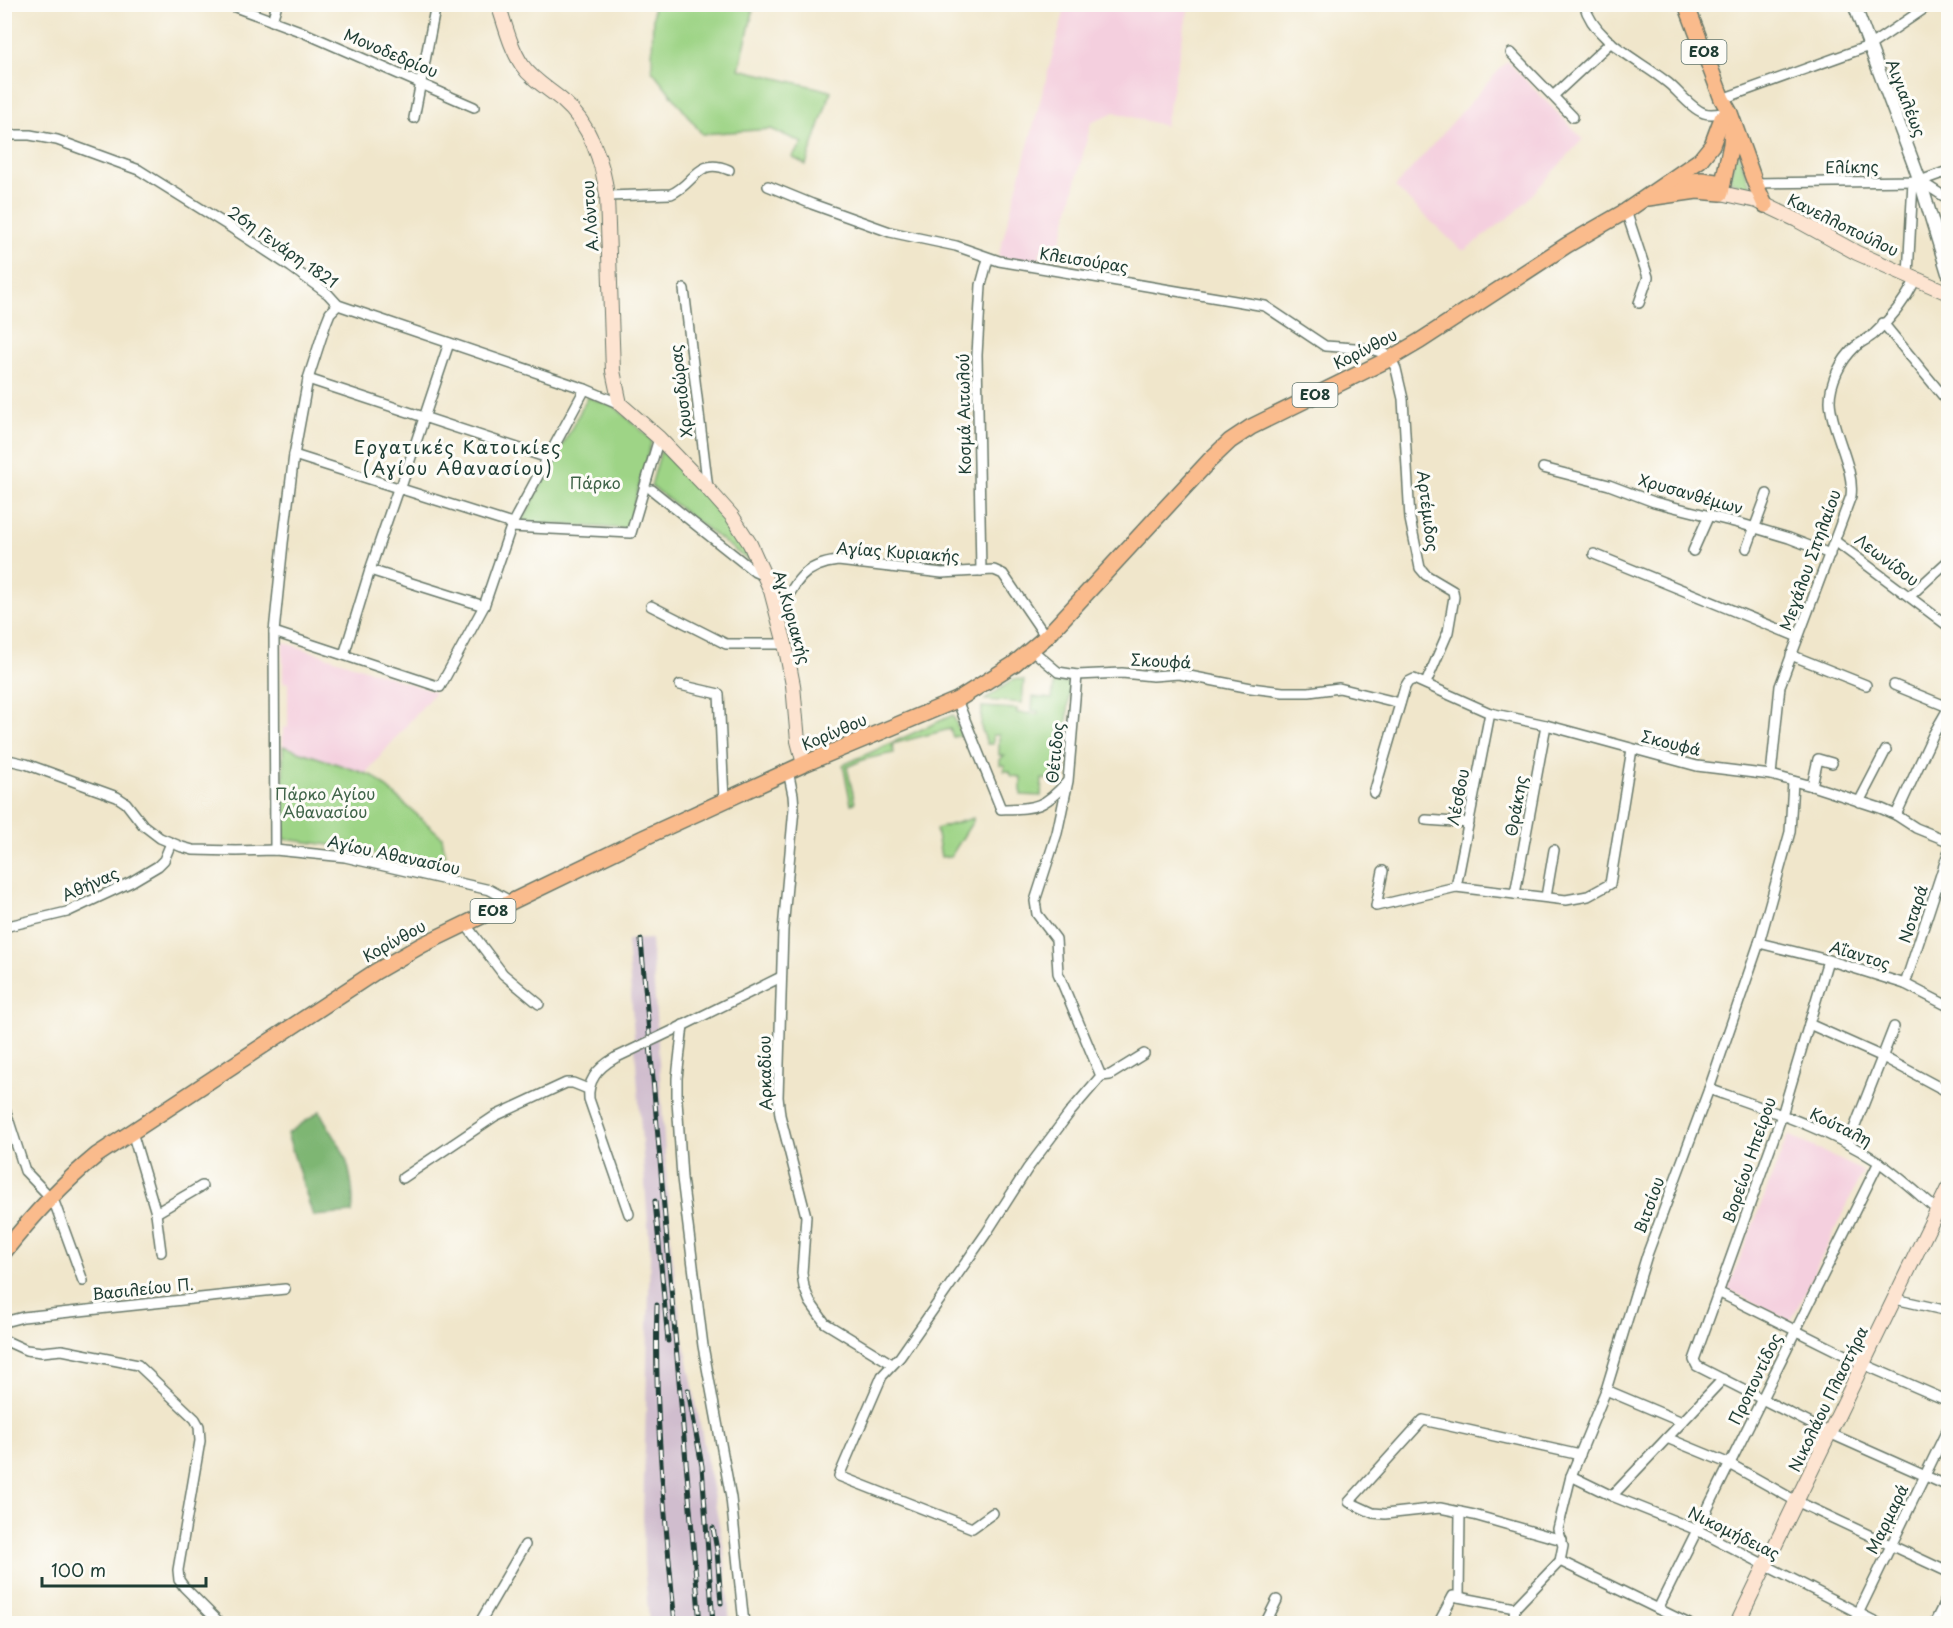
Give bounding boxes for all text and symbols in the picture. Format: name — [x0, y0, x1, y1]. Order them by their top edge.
street label: Μονοδεδρίου — [341, 21, 442, 83]
road number: ΕΟ8 — [1682, 40, 1726, 64]
street label: Αιγιαλέως — [1881, 55, 1933, 140]
street label: Ελίκης — [1825, 154, 1879, 178]
street label: Α.Λόντου — [575, 180, 603, 253]
street label: Κανελλοπούλου — [1784, 187, 1903, 261]
street label: 26η Γενάρη 1821 — [223, 199, 344, 293]
street label: Κλεισούρας — [1038, 240, 1130, 278]
street label: Κορίνθου — [1328, 322, 1401, 374]
street label: Χρυσιδώρας — [662, 343, 698, 439]
street label: Κοσμά Αιτωλού — [950, 353, 976, 475]
road number: ΕΟ8 — [1292, 383, 1338, 407]
district label: Εργατικές Κατοικίες (Αγίου Αθανασίου) — [354, 433, 562, 481]
street label: Χρυσανθέμων — [1636, 467, 1746, 519]
street label: Αρτέμιδος — [1412, 469, 1446, 553]
park label: Πάρκο — [569, 470, 621, 494]
street label: Μεγάλου Σπηλαίου — [1772, 486, 1846, 634]
street label: Λεωνίδου — [1851, 527, 1925, 591]
street label: Αγίας Κυριακής — [836, 535, 960, 567]
street label: Αγ.Κυριακής — [768, 567, 818, 667]
street label: Σκουφά — [1130, 646, 1192, 674]
street label: Κορίνθου — [797, 707, 870, 756]
street label: Θέτιδος — [1039, 721, 1069, 785]
street label: Σκουφά — [1639, 723, 1704, 761]
street label: Λέσβου — [1440, 767, 1474, 827]
street label: Θράκης — [1498, 773, 1532, 838]
park label: Πάρκο Αγίου Αθανασίου — [275, 781, 375, 823]
street label: Αγίου Αθανασίου — [326, 828, 463, 880]
street label: Αθήνας — [57, 860, 122, 906]
street label: Νοταρά — [1891, 882, 1933, 946]
road number: ΕΟ8 — [470, 899, 516, 923]
street label: Κορίνθου — [357, 913, 430, 967]
street label: Αΐαντος — [1827, 933, 1894, 975]
street label: Αρκαδίου — [751, 1035, 777, 1111]
street label: Βορείου Ηπείρου — [1715, 1093, 1781, 1226]
street label: Κούταλη — [1806, 1101, 1877, 1152]
street label: Βιτσίου — [1627, 1173, 1669, 1236]
street label: Βασιλείου Π. — [91, 1271, 195, 1305]
street label: Νικολάου Πλαστήρα — [1781, 1322, 1873, 1475]
street label: Προποντίδος — [1721, 1328, 1787, 1429]
street label: Μαρμαρά — [1859, 1480, 1913, 1558]
street label: Νικομήδειας — [1684, 1500, 1784, 1565]
scale bar — [42, 1550, 206, 1588]
text: 100 m — [51, 1556, 106, 1583]

